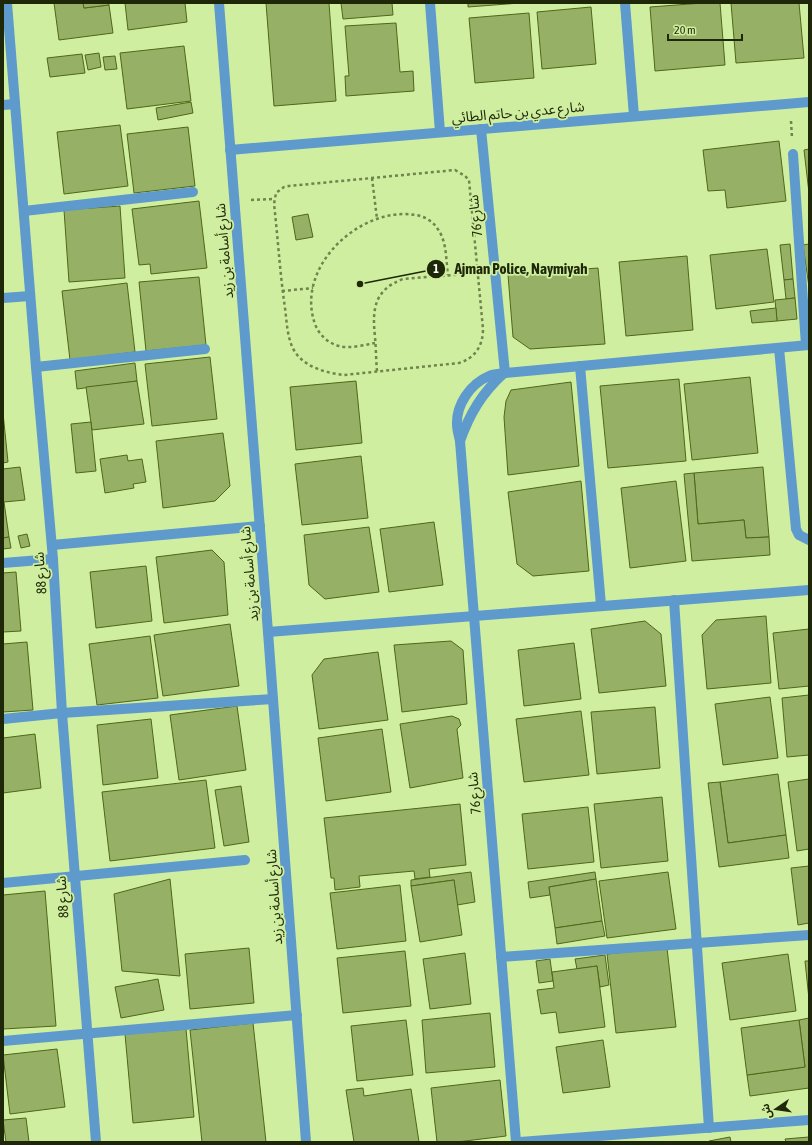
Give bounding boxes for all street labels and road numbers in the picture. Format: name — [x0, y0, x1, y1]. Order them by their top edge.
street label: شارع عدي بن حاتم الطائي — [451, 98, 585, 129]
street label: شارع 76 — [465, 194, 488, 238]
street label: شارع أسامة بن زيد — [211, 202, 239, 300]
street label: شارع أسامة بن زيد — [236, 525, 264, 623]
street label: شارع 88 — [31, 551, 52, 595]
street label: شارع 76 — [464, 771, 487, 815]
street label: شارع أسامة بن زيد — [262, 848, 288, 945]
street label: شارع 88 — [53, 875, 74, 919]

